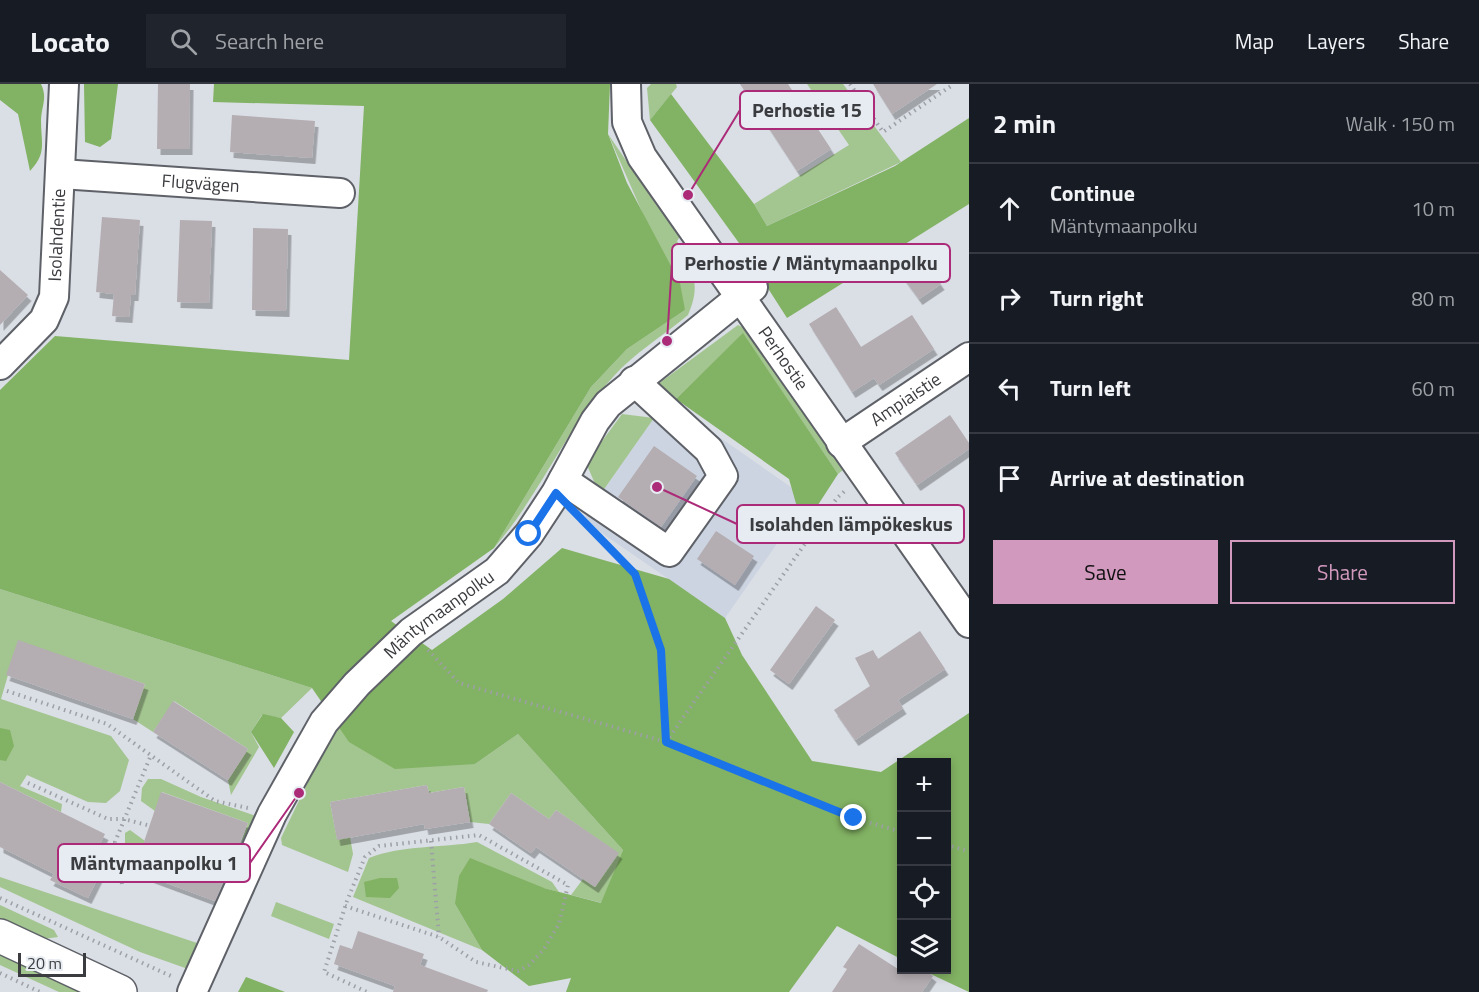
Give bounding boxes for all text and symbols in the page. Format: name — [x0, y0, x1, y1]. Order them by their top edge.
search box — [146, 14, 566, 68]
text: Locato — [30, 20, 110, 63]
text: Search here — [215, 24, 324, 58]
icon: search — [167, 25, 200, 58]
text: Map — [1235, 25, 1274, 57]
text: Layers — [1307, 25, 1365, 57]
text: Share — [1398, 25, 1449, 57]
callout: Perhostie 15 — [740, 91, 874, 129]
text: Perhostie 15 — [752, 94, 862, 125]
text: 2 min — [993, 104, 1056, 143]
text: Walk · 150 m — [1346, 108, 1455, 139]
street label: Flugvägen — [161, 167, 241, 199]
text: Continue — [1050, 176, 1135, 210]
street label: Isolahdentie — [41, 188, 72, 282]
icon: ahead — [993, 192, 1026, 225]
text: 10 m — [1411, 193, 1455, 224]
text: Mäntymaanpolku — [1050, 210, 1198, 241]
callout: Perhostie / Mäntymaanpolku — [672, 244, 950, 282]
text: Perhostie / Mäntymaanpolku — [684, 247, 938, 278]
text: Turn right — [1050, 281, 1144, 315]
icon: right — [993, 282, 1026, 315]
text: 80 m — [1411, 283, 1455, 314]
street label: Perhostie — [752, 320, 816, 396]
street label: Ampiaistie — [865, 366, 946, 433]
text: Turn left — [1050, 371, 1131, 405]
icon: left — [993, 372, 1026, 405]
text: 60 m — [1411, 373, 1455, 404]
text: Arrive at destination — [1050, 461, 1245, 495]
icon: arrive — [993, 462, 1026, 495]
callout: Isolahden lämpökeskus — [737, 505, 964, 543]
text: Isolahden lämpökeskus — [749, 508, 953, 539]
route start — [515, 520, 541, 546]
button: Save — [993, 540, 1218, 604]
button: Share — [1230, 540, 1455, 604]
street label: Mäntymaanpolku — [377, 563, 500, 665]
map controls — [897, 758, 951, 974]
button: + — [897, 758, 951, 812]
route end — [840, 804, 866, 830]
button: − — [897, 812, 951, 866]
callout: Mäntymaanpolku 1 — [58, 844, 250, 882]
text: Mäntymaanpolku 1 — [70, 847, 238, 878]
button: locate — [897, 866, 951, 920]
button: layers — [897, 920, 951, 974]
scale bar — [18, 950, 86, 978]
text: 20 m — [27, 951, 62, 975]

